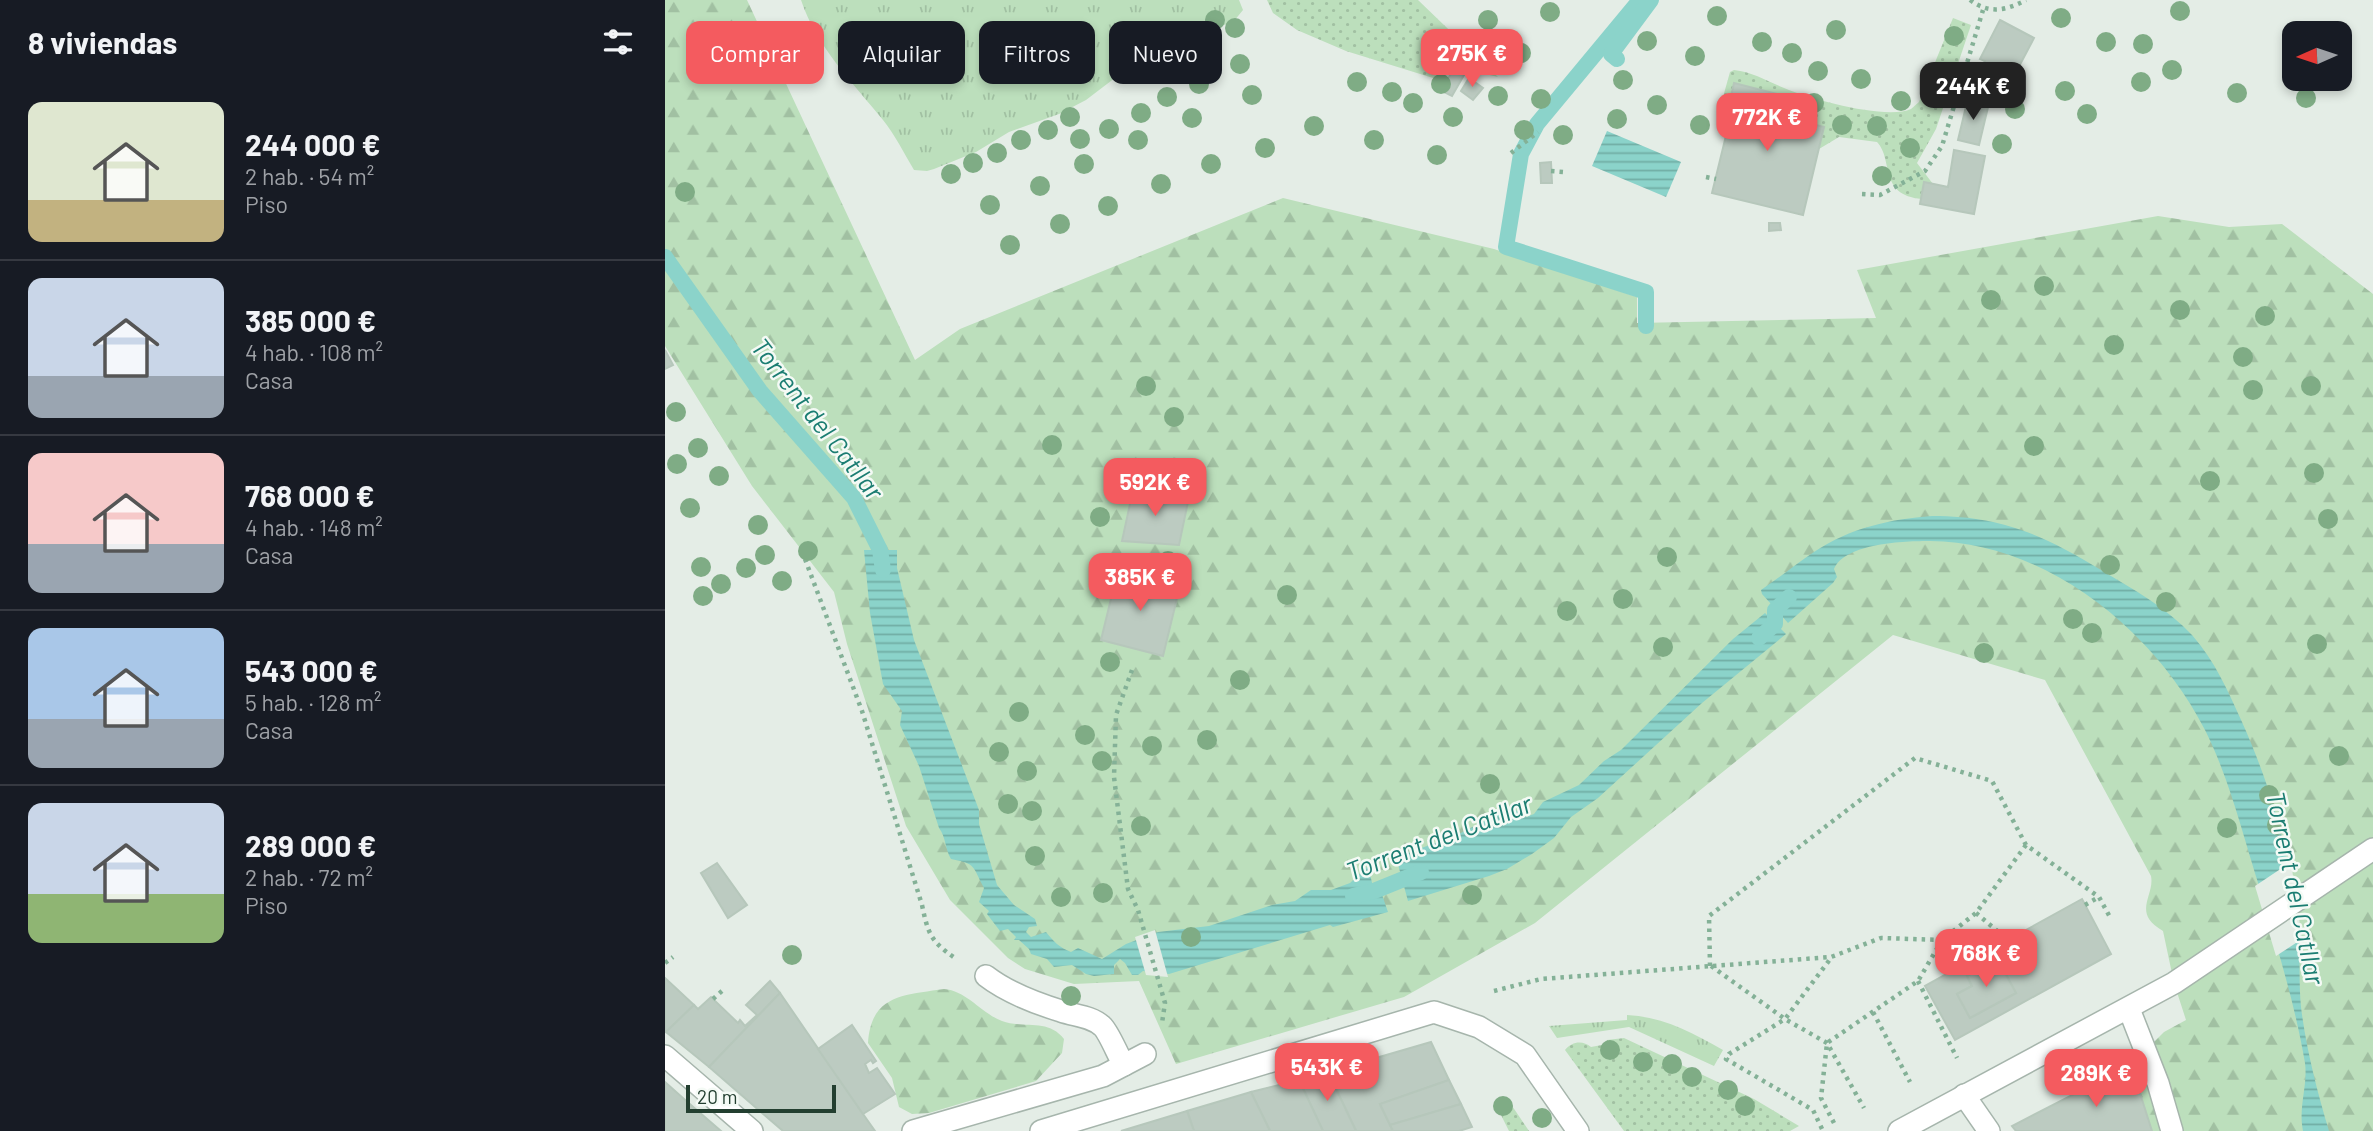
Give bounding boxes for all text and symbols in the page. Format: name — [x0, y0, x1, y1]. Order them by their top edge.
chip: Comprar — [686, 21, 824, 84]
chip: Alquilar — [838, 21, 965, 84]
chip: Filtros — [979, 21, 1095, 84]
chip: Nuevo — [1109, 21, 1222, 84]
north arrow — [2282, 21, 2352, 91]
map controls — [2282, 21, 2352, 91]
icon: filters — [599, 23, 637, 61]
text: 8 viviendas — [28, 24, 177, 60]
pin: 275K € — [1415, 29, 1529, 89]
text: 275K € — [1437, 38, 1507, 66]
pin: 244K € — [1916, 62, 2030, 122]
text: 244K € — [1936, 71, 2010, 99]
pin: 772K € — [1710, 94, 1824, 153]
text: 772K € — [1732, 102, 1802, 130]
text: 244 000 € — [245, 126, 380, 162]
icon: home — [84, 130, 168, 214]
text: 2 hab. · 54 m² — [245, 162, 374, 190]
text: Piso — [245, 190, 288, 218]
text: 385 000 € — [245, 302, 376, 338]
icon: home — [84, 306, 168, 390]
water label: Torrent del Catllar — [746, 331, 891, 506]
text: 4 hab. · 108 m² — [245, 338, 383, 366]
text: Casa — [245, 366, 293, 394]
pin: 592K € — [1098, 458, 1212, 518]
text: 592K € — [1119, 467, 1191, 495]
text: 768 000 € — [245, 477, 375, 513]
icon: home — [84, 481, 168, 565]
text: 4 hab. · 148 m² — [245, 513, 383, 541]
text: Casa — [245, 541, 293, 569]
pin: 385K € — [1083, 554, 1197, 613]
text: 385K € — [1105, 562, 1175, 590]
text: 543 000 € — [245, 652, 378, 688]
icon: home — [84, 656, 168, 740]
text: 5 hab. · 128 m² — [245, 688, 382, 716]
text: Casa — [245, 716, 293, 744]
water label: Torrent del Catllar — [1341, 787, 1536, 886]
water label: Torrent del Catllar — [2261, 788, 2332, 988]
text: 289 000 € — [245, 827, 376, 863]
icon: home — [84, 831, 168, 915]
text: 2 hab. · 72 m² — [245, 863, 373, 891]
text: Piso — [245, 891, 288, 919]
pin: 768K € — [1929, 930, 2043, 989]
text: 768K € — [1951, 938, 2021, 966]
pin: 543K € — [1270, 1044, 1384, 1103]
pin: 289K € — [2039, 1050, 2153, 1109]
text: 543K € — [1291, 1052, 1363, 1080]
text: 289K € — [2060, 1058, 2132, 1086]
scale bar — [686, 1082, 837, 1114]
text: 20 m — [697, 1085, 737, 1108]

